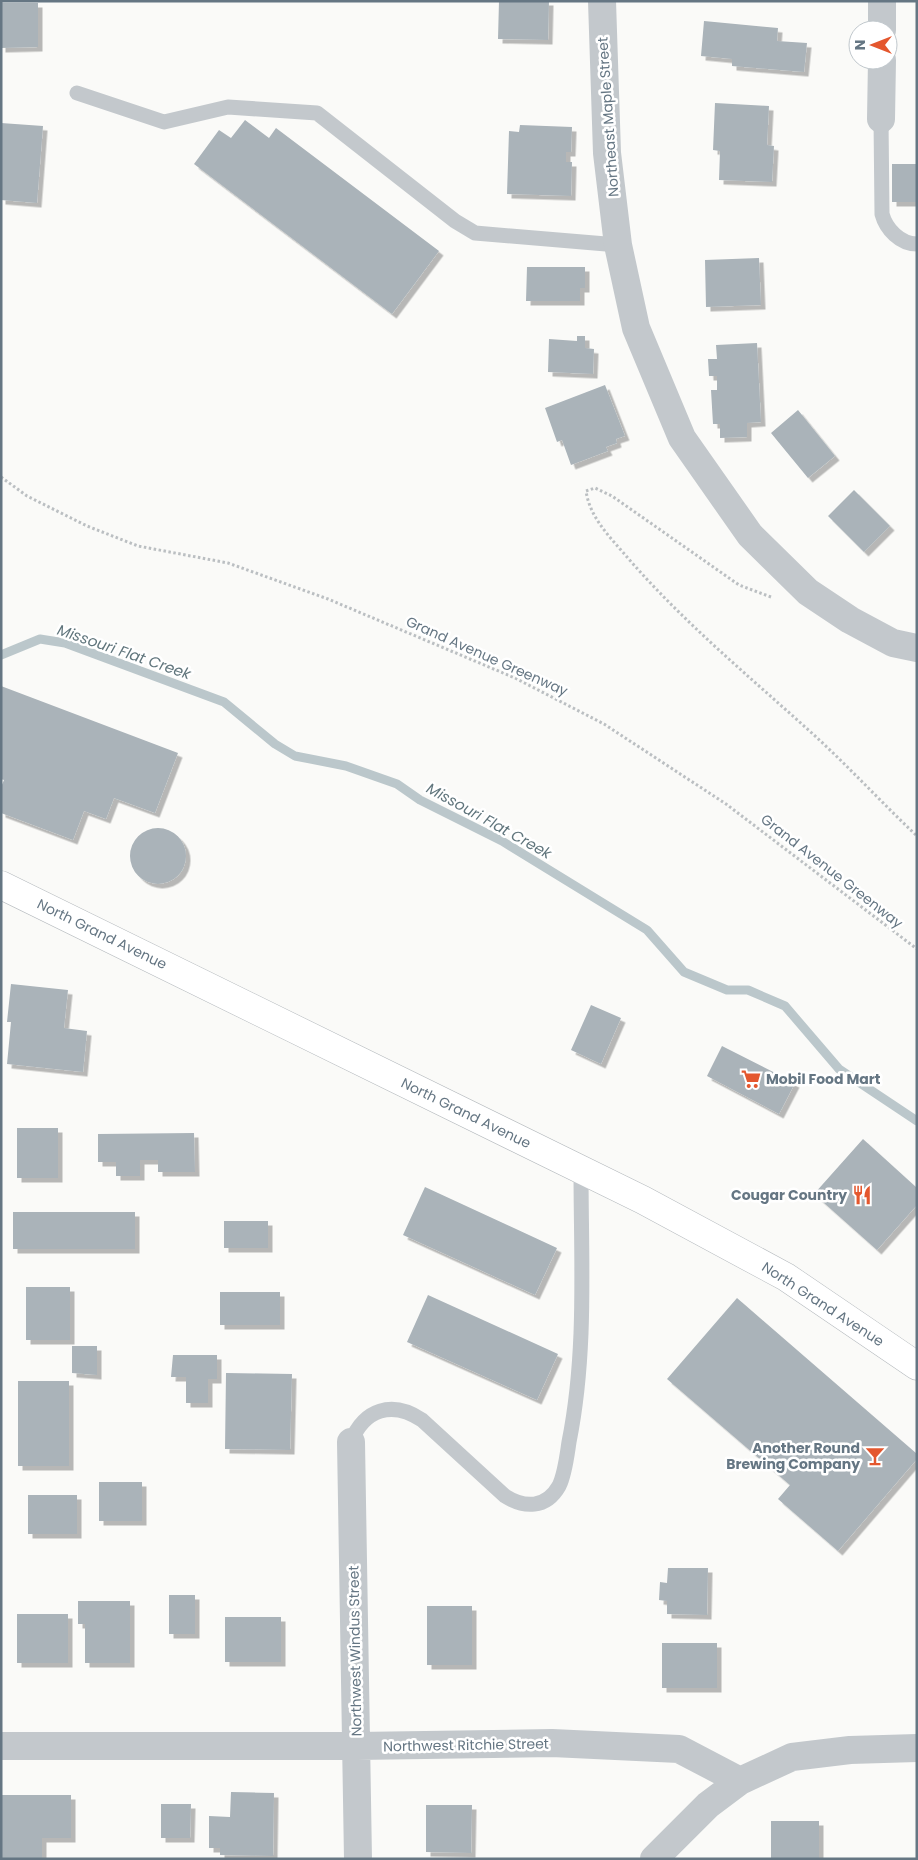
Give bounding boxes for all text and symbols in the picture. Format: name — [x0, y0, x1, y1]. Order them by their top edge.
north arrow — [848, 20, 898, 70]
street label: Northeast Maple Street — [592, 36, 624, 198]
text: N — [850, 40, 870, 50]
street label: Grand Avenue Greenway — [403, 611, 571, 701]
water label: Missouri Flat Creek — [55, 619, 195, 685]
water label: Missouri Flat Creek — [423, 777, 557, 864]
street label: Grand Avenue Greenway — [757, 809, 907, 933]
street label: North Grand Avenue — [34, 894, 171, 974]
supermarket icon: Mobil Food Mart — [740, 1068, 762, 1090]
place label: Mobil Food Mart — [766, 1069, 881, 1089]
street label: North Grand Avenue — [398, 1073, 535, 1153]
restaurant icon: Cougar Country — [851, 1184, 873, 1206]
place label: Cougar Country — [731, 1185, 847, 1205]
street label: North Grand Avenue — [758, 1257, 888, 1351]
place label: Another Round Brewing Company — [726, 1438, 860, 1474]
bar icon: Another Round Brewing Company — [864, 1445, 886, 1467]
street label: Northwest Windus Street — [344, 1565, 366, 1737]
street label: Northwest Ritchie Street — [383, 1734, 549, 1756]

